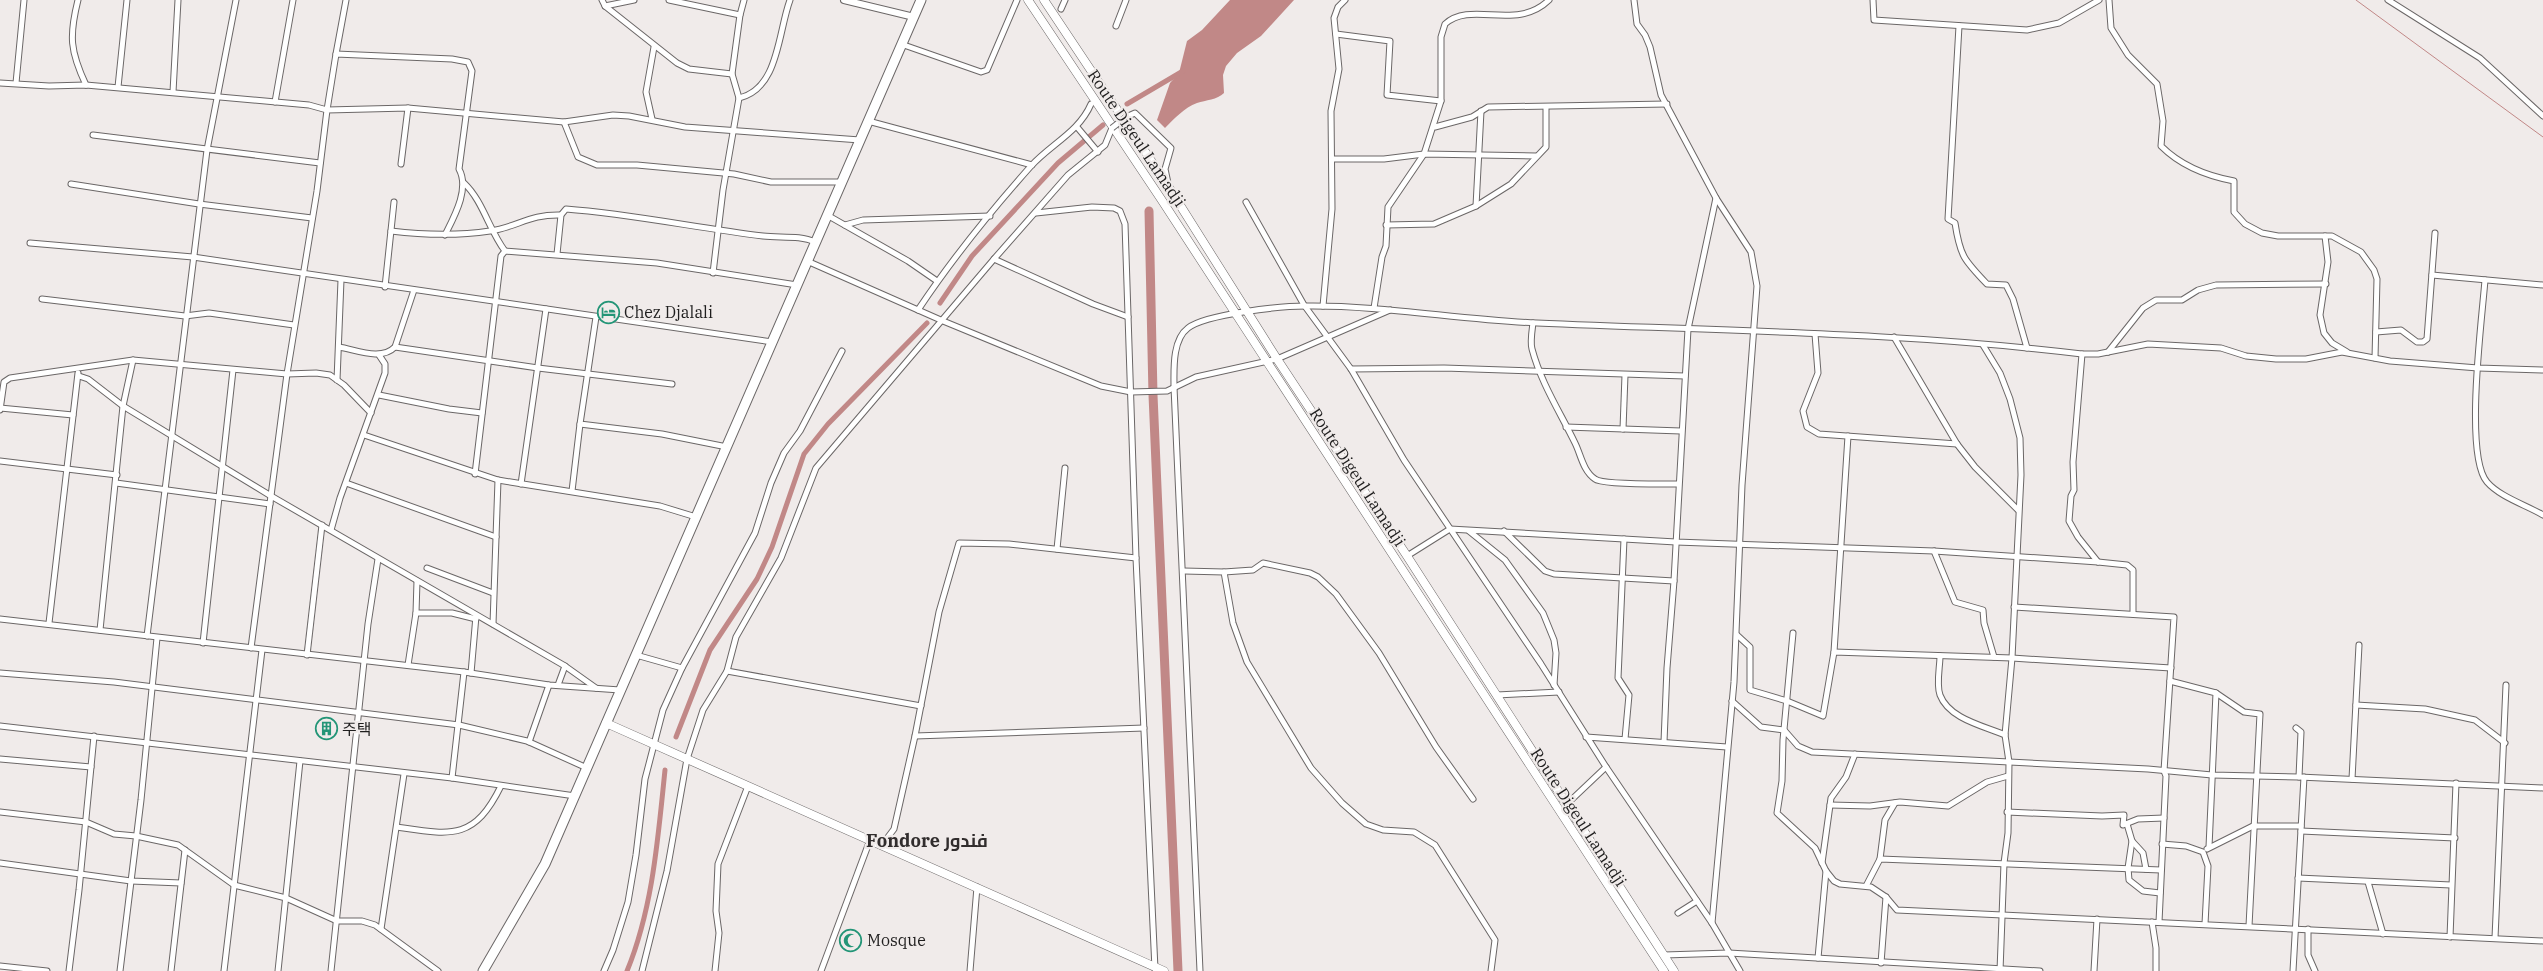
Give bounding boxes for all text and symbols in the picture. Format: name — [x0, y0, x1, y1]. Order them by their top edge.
street label: Route Digeul Lamadji — [1084, 66, 1190, 210]
hotel icon: Chez Djalali — [596, 300, 620, 324]
place label: Chez Djalali — [624, 302, 713, 322]
street label: Route Digeul Lamadji — [1306, 404, 1410, 550]
building icon: 주택 — [314, 717, 338, 741]
place label: 주택 — [342, 719, 371, 739]
street label: Route Digeul Lamadji — [1527, 744, 1631, 890]
district label: Fondore فندور — [866, 829, 988, 852]
mosque icon: Mosque — [839, 928, 863, 952]
place label: Mosque — [867, 930, 926, 950]

